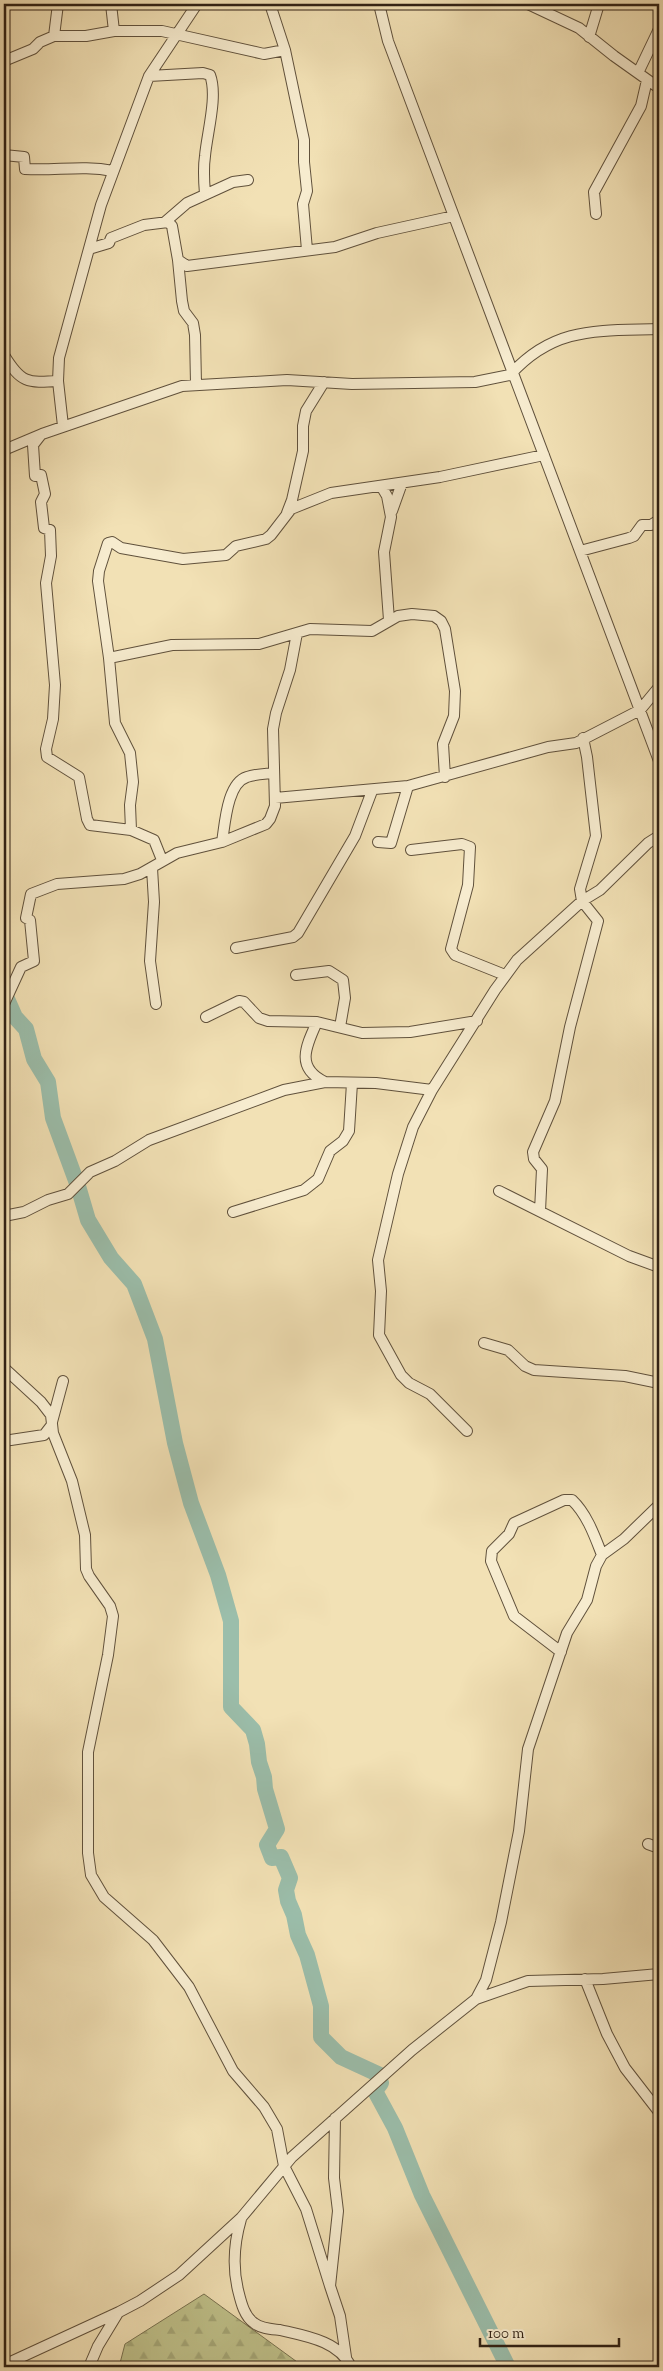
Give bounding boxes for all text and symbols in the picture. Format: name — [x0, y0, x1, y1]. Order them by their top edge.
scale bar — [480, 2316, 619, 2348]
text: 100 m — [488, 2324, 525, 2345]

